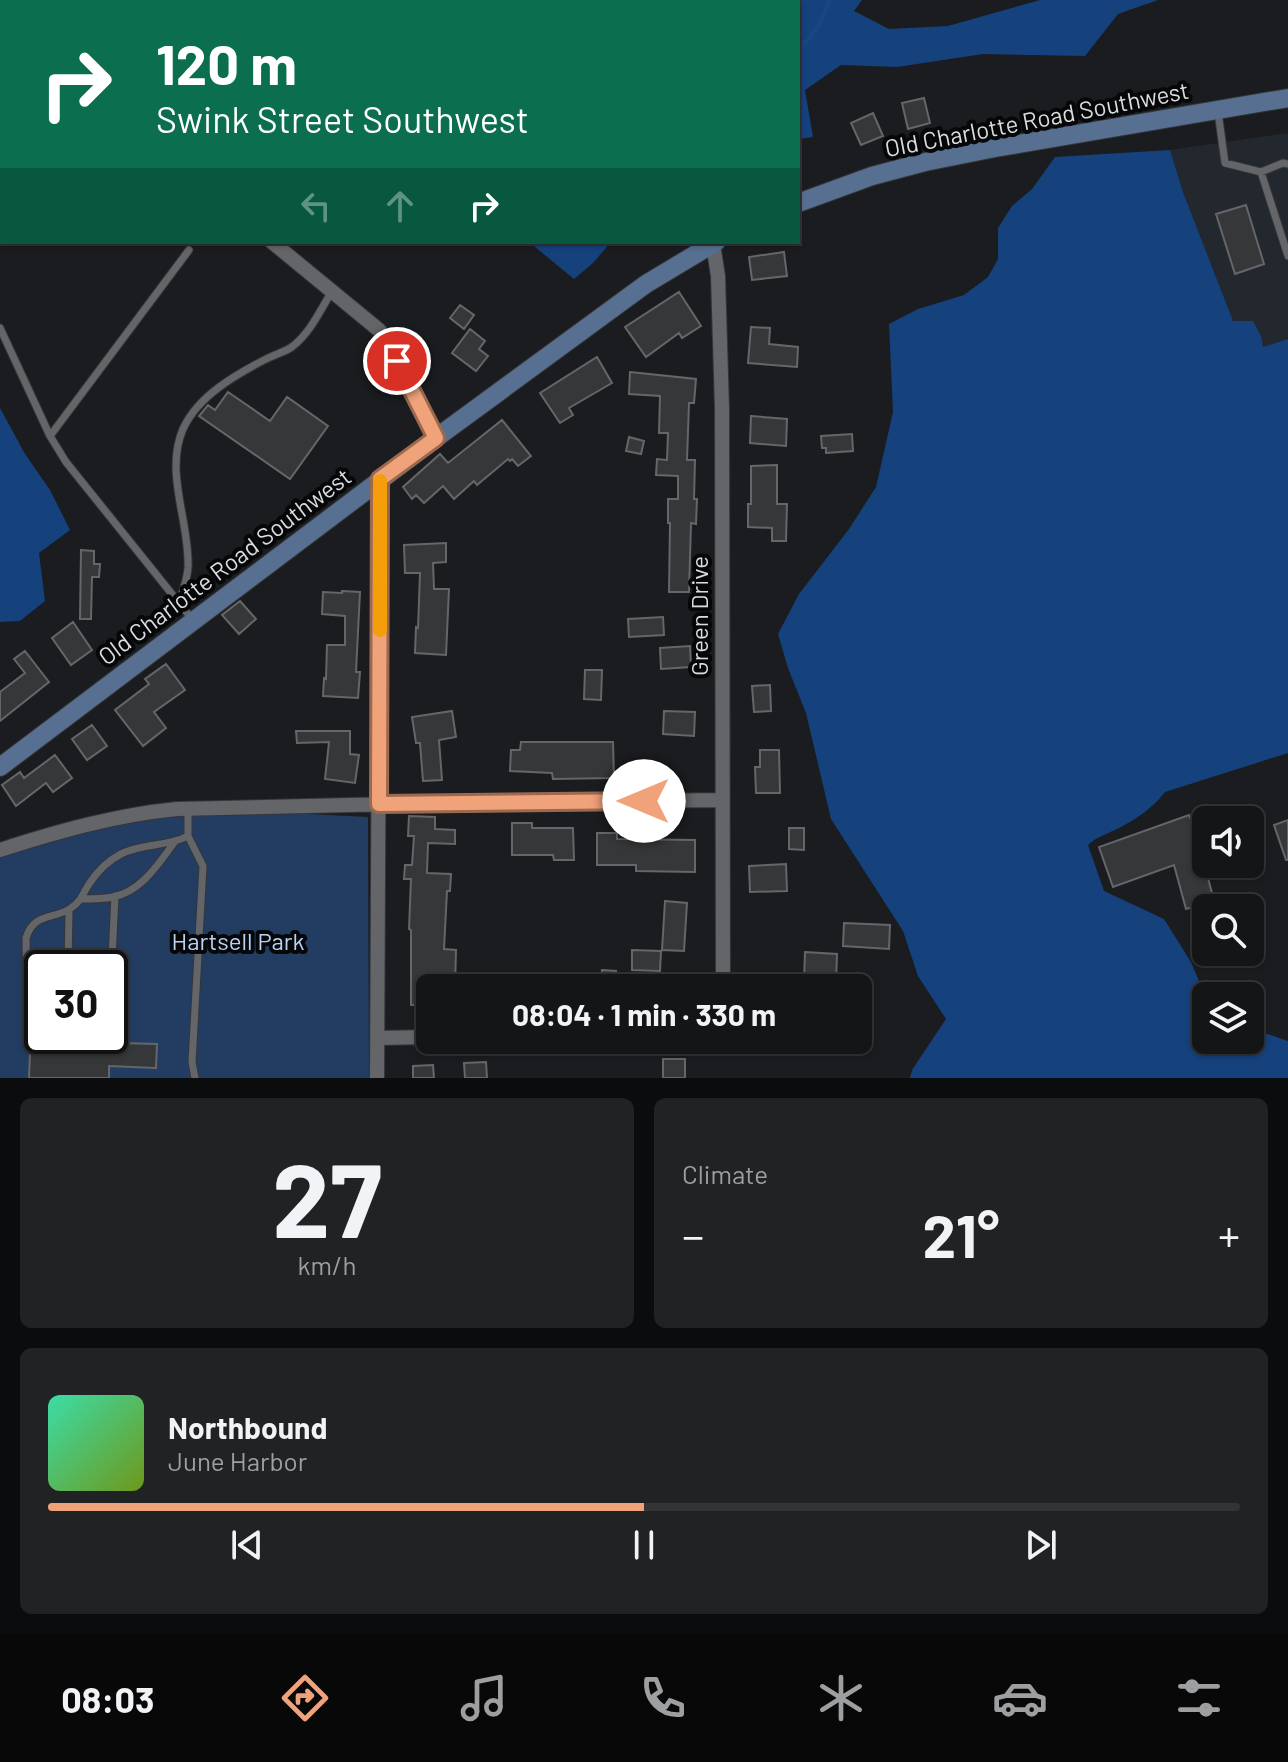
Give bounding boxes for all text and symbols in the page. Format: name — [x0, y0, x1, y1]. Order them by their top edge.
text: 120 m — [156, 29, 297, 96]
icon: right — [24, 32, 128, 136]
street label: Old Charlotte Road Southwest — [882, 75, 1191, 162]
text: Swink Street Southwest — [156, 97, 529, 140]
icon: left — [294, 184, 338, 228]
icon: ahead — [378, 184, 422, 228]
icon: right — [462, 184, 506, 228]
pin — [363, 327, 431, 395]
icon: arrive — [375, 339, 419, 383]
street label: Old Charlotte Road Southwest — [92, 461, 356, 670]
street label: Green Drive — [684, 556, 713, 676]
position arrow — [602, 759, 686, 843]
map controls — [1192, 806, 1264, 1054]
button: sound — [1192, 806, 1264, 878]
button: search — [1192, 894, 1264, 966]
park label: Hartsell Park — [171, 926, 305, 955]
speed limit sign: 30 — [24, 950, 128, 1054]
button: layers — [1192, 982, 1264, 1054]
text: 08:04 · 1 min · 330 m — [512, 996, 776, 1032]
text: 27 — [272, 1134, 382, 1259]
text: Climate — [682, 1158, 768, 1189]
text: 21° — [922, 1198, 1000, 1270]
text: − — [682, 1208, 704, 1261]
text: + — [1218, 1208, 1240, 1261]
text: km/h — [298, 1249, 356, 1280]
text: Northbound — [168, 1409, 327, 1445]
text: June Harbor — [168, 1445, 307, 1476]
icon: previous — [225, 1523, 269, 1567]
icon: pause — [622, 1523, 666, 1567]
icon: next — [1019, 1523, 1063, 1567]
icon: directions — [277, 1670, 333, 1726]
icon: music — [456, 1670, 512, 1726]
icon: phone — [635, 1670, 691, 1726]
icon: climate — [813, 1670, 869, 1726]
icon: car — [992, 1670, 1048, 1726]
icon: filters — [1171, 1670, 1227, 1726]
text: 08:03 — [61, 1677, 154, 1720]

